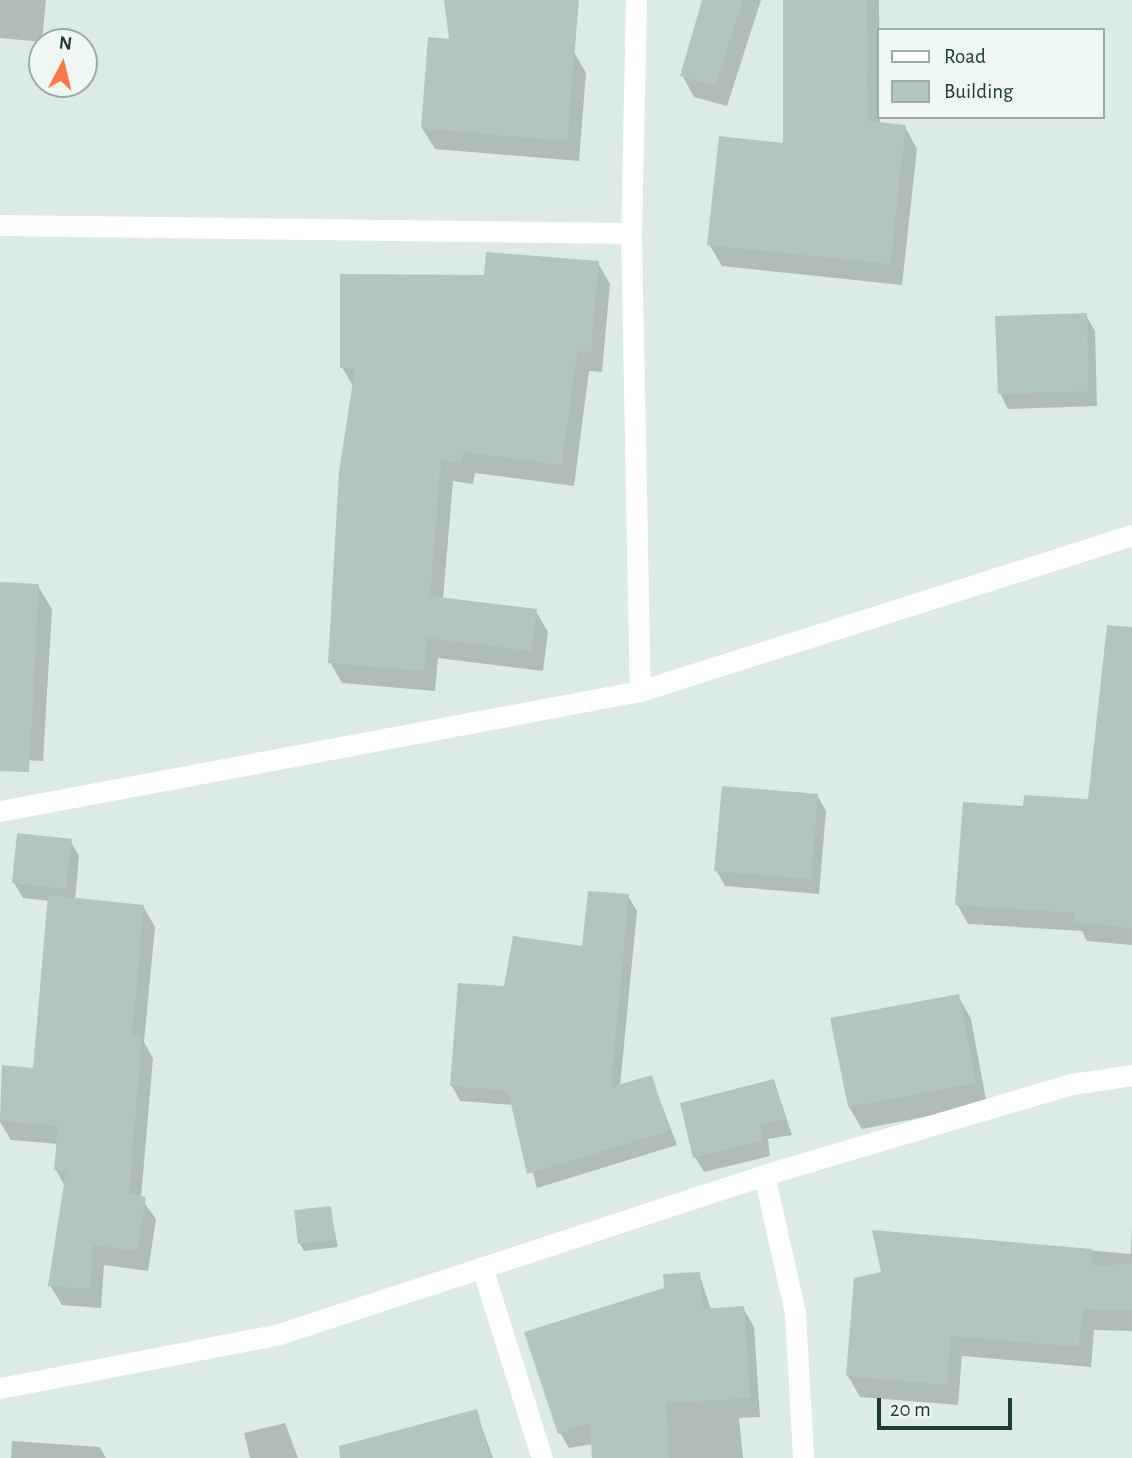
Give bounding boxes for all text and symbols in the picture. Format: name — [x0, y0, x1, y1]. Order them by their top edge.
north arrow — [28, 28, 98, 98]
legend — [876, 28, 1104, 119]
text: N — [58, 33, 73, 54]
text: Road — [944, 46, 986, 67]
text: Building — [944, 81, 1013, 102]
scale bar — [880, 1384, 1015, 1428]
text: 20 m — [890, 1399, 931, 1420]

